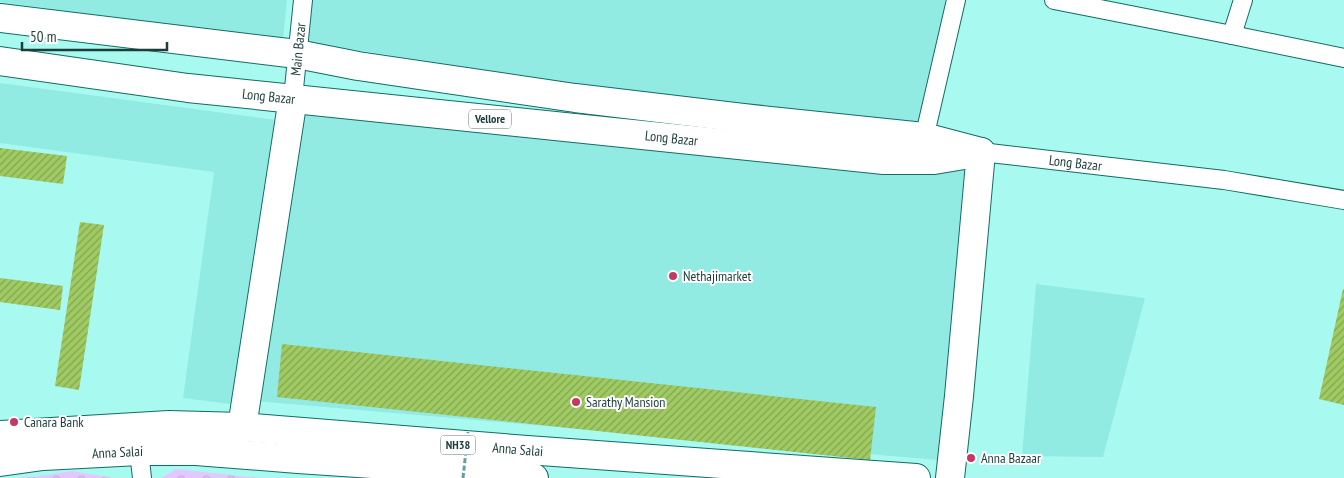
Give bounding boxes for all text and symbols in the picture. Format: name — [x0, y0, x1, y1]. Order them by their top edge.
scale bar — [22, 20, 168, 52]
street label: Main Bazar — [286, 22, 310, 77]
text: 50 m — [30, 27, 56, 46]
street label: Long Bazar — [241, 85, 296, 108]
road number: Vellore — [469, 110, 511, 128]
street label: Long Bazar — [644, 126, 699, 150]
street label: Long Bazar — [1048, 151, 1103, 175]
place label: Nethajimarket — [683, 267, 752, 285]
marker: Nethajimarket — [667, 270, 679, 282]
place label: Sarathy Mansion — [586, 393, 666, 411]
marker: Sarathy Mansion — [570, 396, 582, 408]
place label: Canara Bank — [24, 413, 84, 431]
marker: Canara Bank — [8, 416, 20, 428]
road number: NH38 — [440, 436, 476, 454]
street label: Anna Salai — [492, 438, 544, 460]
street label: Anna Salai — [92, 442, 143, 462]
place label: Anna Bazaar — [981, 449, 1041, 467]
marker: Anna Bazaar — [965, 452, 977, 464]

